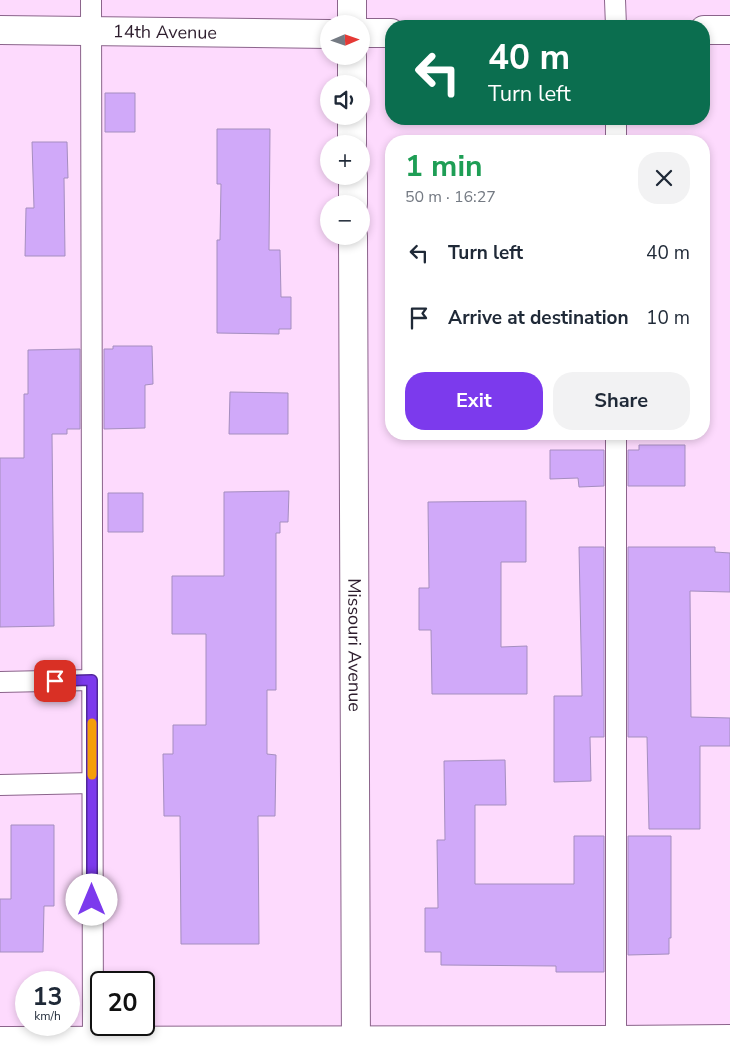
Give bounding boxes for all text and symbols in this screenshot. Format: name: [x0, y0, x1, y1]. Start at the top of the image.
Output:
north arrow: [320, 15, 370, 65]
map controls: [320, 15, 370, 245]
street label: 14th Avenue: [113, 19, 217, 45]
text: 40 m: [488, 34, 570, 81]
icon: left: [405, 40, 470, 105]
button: sound: [320, 75, 370, 125]
text: Turn left: [488, 79, 571, 109]
button: +: [320, 135, 370, 185]
text: 1 min: [405, 146, 483, 187]
button: close: [638, 152, 690, 204]
text: 50 m · 16:27: [405, 186, 496, 208]
button: −: [320, 195, 370, 245]
icon: left: [405, 239, 433, 267]
text: Turn left: [448, 240, 523, 266]
text: 40 m: [646, 240, 690, 266]
icon: arrive: [405, 304, 433, 332]
text: Arrive at destination: [448, 305, 629, 331]
text: 10 m: [646, 305, 690, 331]
button: Exit: [405, 372, 543, 430]
button: Share: [553, 372, 690, 430]
street label: Missouri Avenue: [342, 578, 367, 712]
pin: [34, 660, 76, 702]
icon: arrive: [41, 667, 69, 695]
position arrow: [65, 873, 117, 925]
speed limit sign: 20: [90, 971, 155, 1036]
text: 13: [32, 980, 63, 1014]
text: km/h: [34, 1008, 61, 1024]

